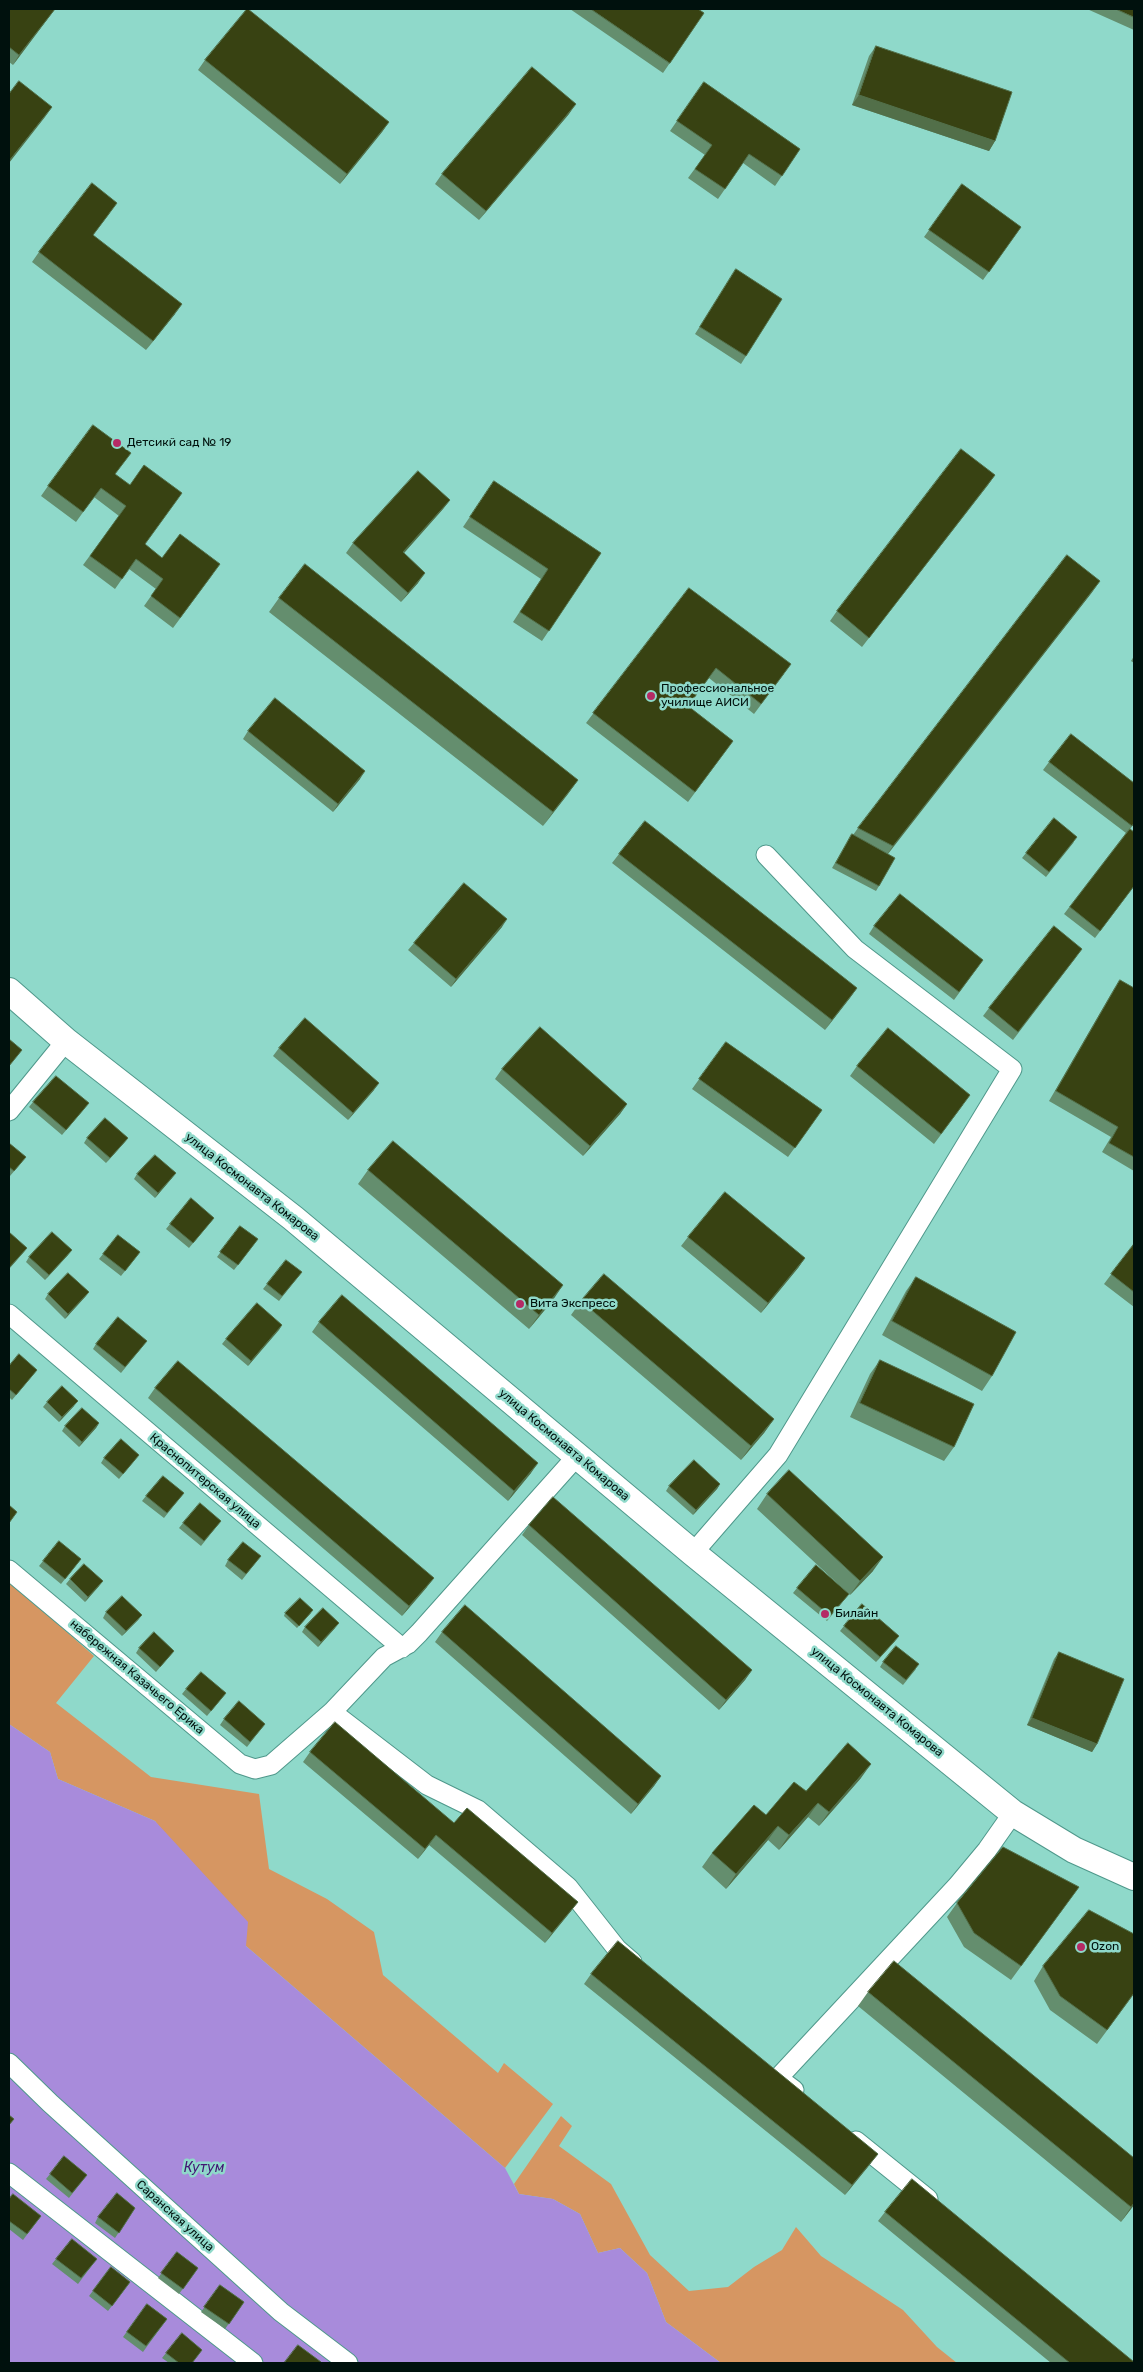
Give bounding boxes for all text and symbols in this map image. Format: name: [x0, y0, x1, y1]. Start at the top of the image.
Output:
place label: Детсикй сад № 19: [127, 436, 231, 450]
marker: Детсикй сад № 19: [111, 437, 123, 449]
place label: Профессиональное училище АИСИ: [661, 682, 774, 710]
marker: Профессиональное училище АИСИ: [645, 690, 657, 702]
street label: улица Космонавта Комарова: [182, 1130, 322, 1244]
place label: Вита Экспресс: [530, 1297, 616, 1311]
marker: Вита Экспресс: [514, 1298, 526, 1310]
street label: улица Космонавта Комарова: [496, 1386, 632, 1504]
street label: Краснопитерская улица: [147, 1430, 263, 1532]
place label: Билайн: [835, 1607, 878, 1621]
marker: Билайн: [819, 1608, 831, 1620]
street label: набережная Казачьего Ерика: [67, 1617, 207, 1737]
street label: улица Космонавта Комарова: [808, 1644, 946, 1760]
place label: Ozon: [1091, 1940, 1119, 1954]
marker: Ozon: [1075, 1941, 1087, 1953]
water label: Кутум: [184, 2160, 224, 2176]
street label: Саранская улица: [133, 2177, 217, 2255]

